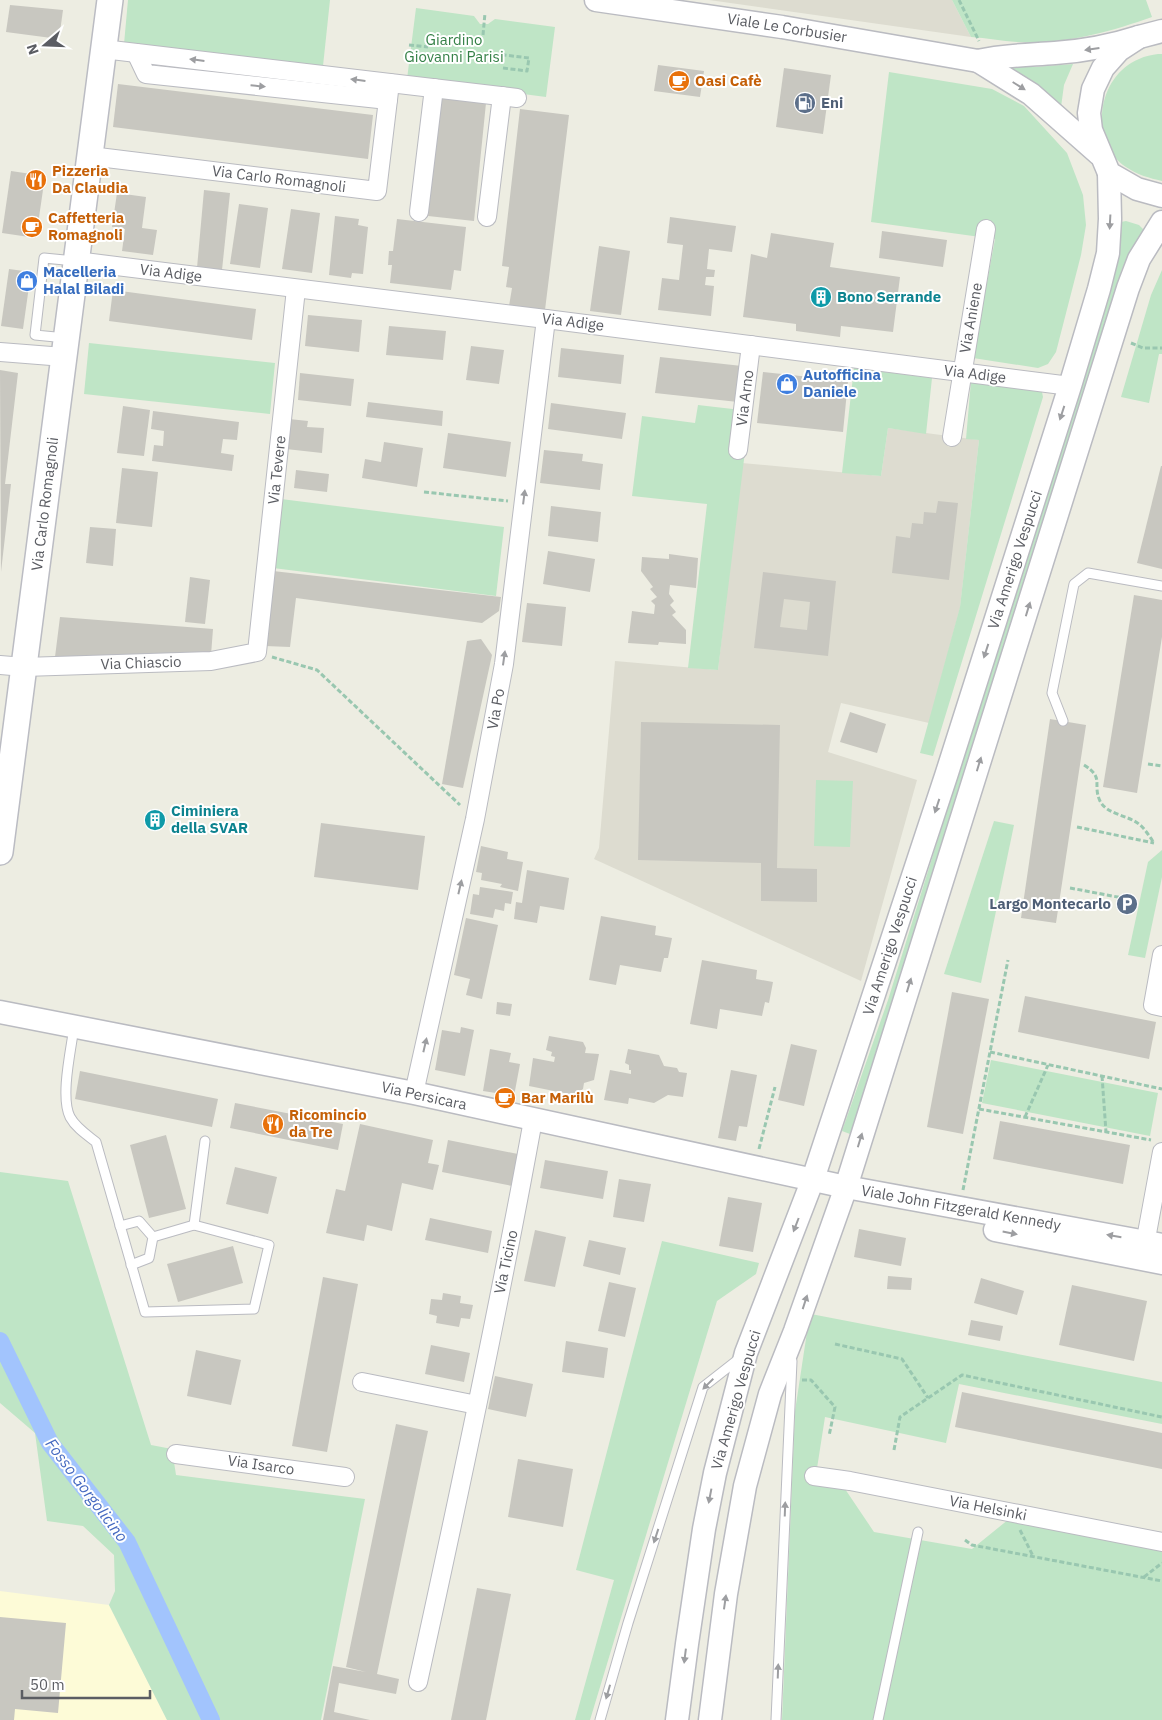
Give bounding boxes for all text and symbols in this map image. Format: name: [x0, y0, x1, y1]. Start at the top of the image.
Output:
street label: Viale Le Corbusier: [726, 9, 849, 46]
north arrow: [20, 20, 70, 70]
park label: Giardino Giovanni Parisi: [404, 30, 504, 66]
text: N: [23, 42, 43, 57]
one-way arrow: [1083, 45, 1099, 53]
one-way arrow: [189, 56, 205, 64]
cafe icon: Oasi Cafè: [667, 69, 691, 93]
place label: Oasi Cafè: [695, 71, 762, 90]
one-way arrow: [350, 76, 366, 84]
one-way arrow: [251, 82, 267, 90]
one-way arrow: [1012, 82, 1026, 91]
fuel station icon: Eni: [793, 91, 817, 115]
place label: Eni: [821, 93, 843, 112]
place label: Pizzeria Da Claudia: [52, 161, 129, 197]
street label: Via Carlo Romagnoli: [211, 161, 347, 196]
restaurant icon: Pizzeria Da Claudia: [24, 168, 48, 192]
place label: Caffetteria Romagnoli: [48, 208, 125, 244]
one-way arrow: [1105, 214, 1113, 230]
cafe icon: Caffetteria Romagnoli: [20, 215, 44, 239]
street label: Via Adige: [139, 259, 203, 286]
place label: Macelleria Halal Biladi: [43, 262, 124, 298]
shop icon: Macelleria Halal Biladi: [15, 269, 39, 293]
street label: Via Aniene: [955, 281, 986, 355]
building icon: Bono Serrande: [809, 285, 833, 309]
place label: Bono Serrande: [837, 287, 941, 306]
street label: Via Adige: [541, 308, 605, 335]
street label: Via Adige: [943, 360, 1007, 387]
place label: Autofficina Daniele: [803, 365, 881, 401]
street label: Via Arno: [732, 369, 757, 427]
shop icon: Autofficina Daniele: [775, 372, 799, 396]
one-way arrow: [1057, 405, 1065, 420]
street label: Via Tevere: [263, 434, 290, 505]
street label: Via Carlo Romagnoli: [27, 436, 62, 572]
street label: Via Amerigo Vespucci: [983, 488, 1046, 632]
one-way arrow: [520, 489, 528, 505]
one-way arrow: [1024, 601, 1032, 616]
one-way arrow: [982, 644, 990, 659]
one-way arrow: [501, 650, 509, 666]
street label: Via Chiascio: [100, 652, 182, 673]
street label: Via Po: [483, 687, 508, 731]
one-way arrow: [976, 756, 983, 771]
one-way arrow: [932, 798, 940, 813]
place label: Ciminiera della SVAR: [171, 801, 248, 837]
building icon: Ciminiera della SVAR: [143, 808, 167, 832]
street label: Via Amerigo Vespucci: [858, 874, 921, 1018]
one-way arrow: [456, 879, 464, 894]
parking icon: Largo Montecarlo: [1115, 892, 1139, 916]
place label: Largo Montecarlo: [989, 894, 1111, 913]
one-way arrow: [906, 978, 914, 993]
one-way arrow: [421, 1038, 429, 1053]
street label: Via Persicara: [380, 1077, 469, 1114]
cafe icon: Bar Marilù: [493, 1086, 517, 1110]
place label: Bar Marilù: [521, 1088, 594, 1107]
place label: Ricomincio da Tre: [289, 1105, 367, 1141]
restaurant icon: Ricomincio da Tre: [261, 1112, 285, 1136]
one-way arrow: [857, 1133, 865, 1148]
street label: Viale John Fitzgerald Kennedy: [860, 1181, 1063, 1235]
one-way arrow: [791, 1217, 799, 1232]
street label: Via Ticino: [489, 1228, 522, 1296]
one-way arrow: [1002, 1229, 1017, 1237]
one-way arrow: [1106, 1232, 1122, 1240]
one-way arrow: [802, 1295, 809, 1310]
street label: Via Amerigo Vespucci: [706, 1328, 765, 1472]
one-way arrow: [702, 1378, 714, 1390]
water label: Fosso Gorgolicino: [42, 1434, 133, 1546]
street label: Via Isarco: [227, 1450, 296, 1479]
one-way arrow: [706, 1488, 714, 1504]
street label: Via Helsinki: [948, 1491, 1028, 1524]
one-way arrow: [781, 1501, 789, 1517]
one-way arrow: [651, 1529, 659, 1544]
one-way arrow: [721, 1594, 729, 1610]
one-way arrow: [681, 1649, 689, 1665]
one-way arrow: [774, 1663, 782, 1679]
scale bar: [22, 1668, 150, 1700]
text: 50 m: [30, 1675, 65, 1694]
one-way arrow: [604, 1684, 612, 1699]

